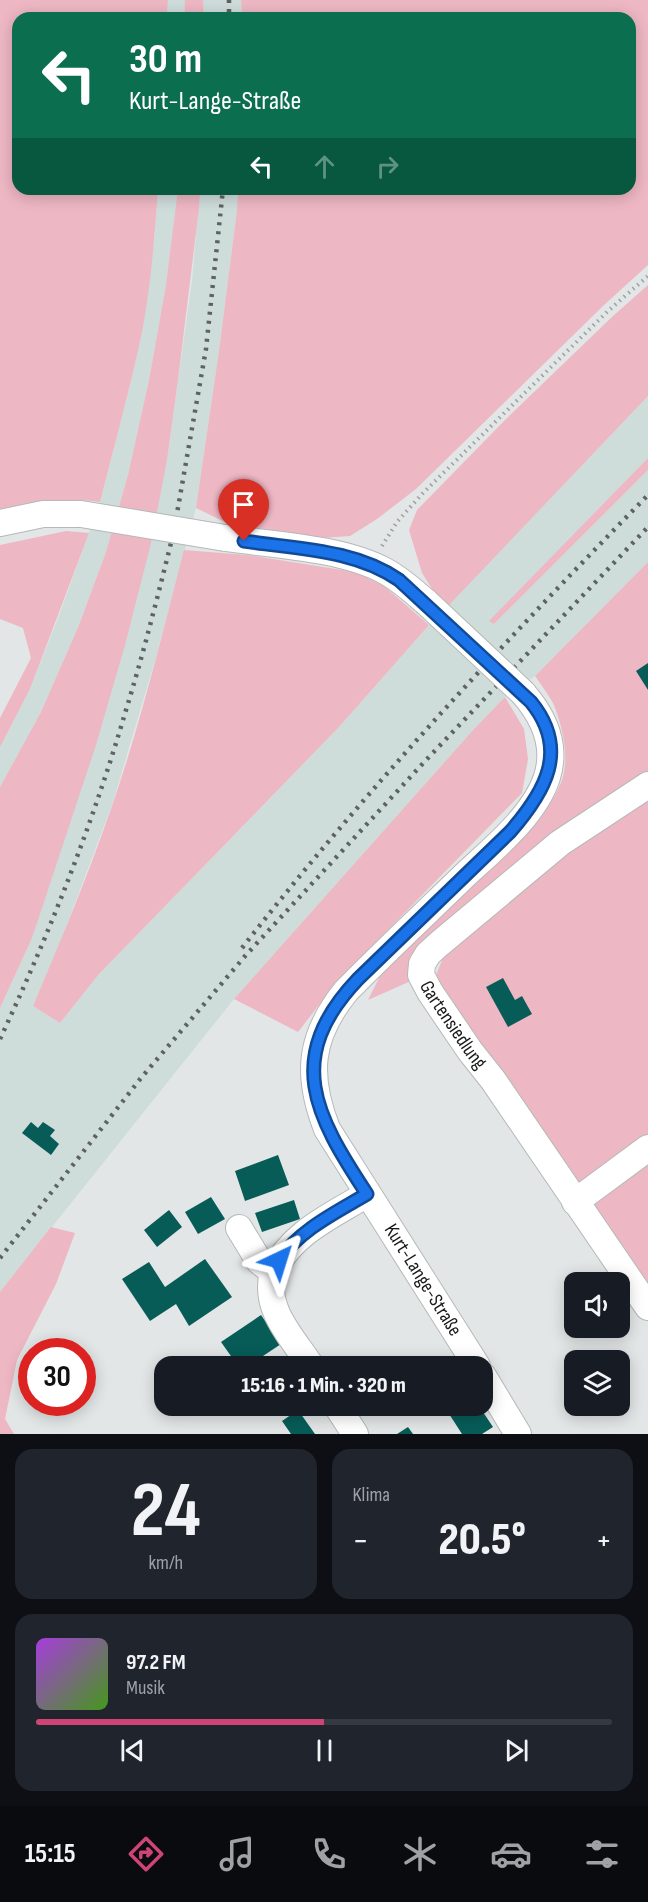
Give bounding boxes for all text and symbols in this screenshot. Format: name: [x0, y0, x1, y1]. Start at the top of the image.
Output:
text: 30 m: [129, 34, 202, 85]
icon: left: [30, 36, 108, 114]
text: Kurt-Lange-Straße: [129, 85, 301, 117]
icon: left: [245, 150, 278, 183]
icon: ahead: [308, 150, 341, 183]
icon: right: [371, 150, 404, 183]
pin: [218, 479, 269, 541]
icon: arrive: [227, 488, 260, 521]
street label: Gartensiedlung: [414, 977, 492, 1074]
street label: Kurt-Lange-Straße: [379, 1220, 467, 1340]
position arrow: [247, 1228, 311, 1292]
map controls: [564, 1272, 630, 1416]
button: sound: [564, 1272, 630, 1338]
speed limit sign: 30: [18, 1338, 96, 1416]
button: layers: [564, 1350, 630, 1416]
text: 15:16 · 1 Min. · 320 m: [241, 1372, 406, 1399]
text: 24: [131, 1465, 201, 1558]
text: Klima: [353, 1483, 390, 1507]
text: 20.5°: [439, 1513, 526, 1568]
text: −: [353, 1521, 369, 1561]
text: +: [596, 1521, 612, 1561]
text: km/h: [148, 1551, 183, 1575]
text: 97.2 FM: [126, 1649, 186, 1676]
text: Musik: [126, 1676, 165, 1700]
icon: previous: [116, 1734, 149, 1767]
icon: pause: [308, 1734, 341, 1767]
icon: next: [500, 1734, 533, 1767]
icon: directions: [125, 1833, 167, 1875]
icon: music: [216, 1833, 258, 1875]
icon: phone: [308, 1833, 350, 1875]
icon: climate: [399, 1833, 441, 1875]
icon: car: [490, 1833, 532, 1875]
icon: filters: [581, 1833, 623, 1875]
text: 15:15: [25, 1838, 76, 1870]

